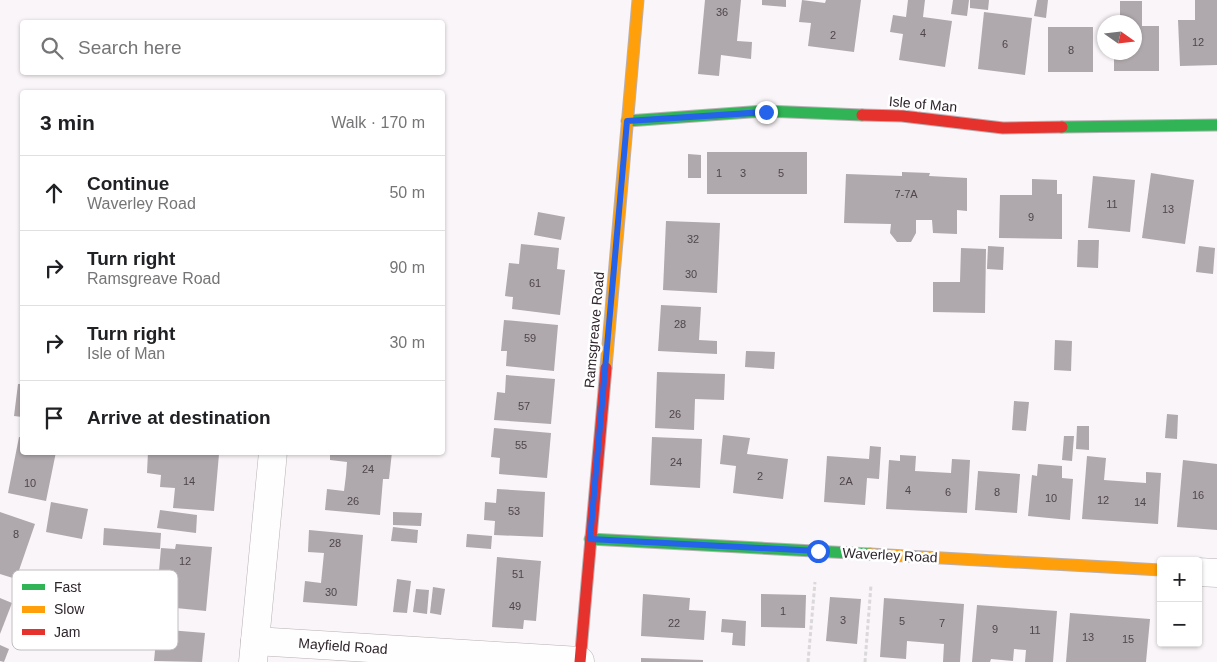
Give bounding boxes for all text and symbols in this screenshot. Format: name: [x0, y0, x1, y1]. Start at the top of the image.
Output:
house number: 36: [716, 6, 728, 18]
north arrow: [1097, 15, 1142, 60]
search box: [20, 20, 445, 75]
house number: 4: [920, 27, 926, 39]
house number: 2: [830, 29, 836, 41]
icon: search: [38, 34, 66, 62]
house number: 12: [1192, 36, 1204, 48]
text: Search here: [78, 37, 182, 58]
house number: 6: [1002, 38, 1008, 50]
house number: 8: [1068, 44, 1074, 56]
street label: Isle of Man: [888, 93, 958, 115]
route end: [755, 101, 778, 124]
text: 3 min: [40, 111, 95, 134]
text: Walk · 170 m: [331, 114, 425, 131]
house number: 1: [716, 167, 722, 179]
house number: 3: [740, 167, 746, 179]
house number: 5: [778, 167, 784, 179]
text: Continue: [87, 173, 169, 194]
icon: ahead: [40, 179, 68, 207]
text: 50 m: [389, 184, 425, 201]
house number: 7-7A: [894, 188, 918, 200]
text: Waverley Road: [87, 195, 196, 212]
house number: 11: [1106, 198, 1118, 210]
house number: 13: [1162, 203, 1174, 215]
house number: 9: [1028, 211, 1034, 223]
house number: 32: [687, 233, 699, 245]
text: Turn right: [87, 248, 175, 269]
icon: right: [40, 254, 68, 282]
text: 90 m: [389, 259, 425, 276]
house number: 30: [685, 268, 697, 280]
text: Ramsgreave Road: [87, 270, 220, 287]
street label: Ramsgreave Road: [581, 271, 607, 389]
house number: 61: [529, 277, 541, 289]
house number: 28: [674, 318, 686, 330]
text: Turn right: [87, 323, 175, 344]
icon: right: [40, 329, 68, 357]
house number: 59: [524, 332, 536, 344]
text: 30 m: [389, 334, 425, 351]
text: Isle of Man: [87, 345, 165, 362]
house number: 57: [518, 400, 530, 412]
icon: arrive: [40, 404, 68, 432]
text: Arrive at destination: [87, 407, 271, 428]
house number: 26: [669, 408, 681, 420]
house number: 55: [515, 439, 527, 451]
house number: 24: [670, 456, 682, 468]
house number: 24: [362, 463, 374, 475]
house number: 2: [757, 470, 763, 482]
house number: 14: [183, 475, 195, 487]
house number: 2A: [839, 475, 853, 487]
house number: 10: [24, 477, 36, 489]
house number: 4: [905, 484, 911, 496]
house number: 6: [945, 486, 951, 498]
house number: 8: [994, 486, 1000, 498]
house number: 16: [1192, 489, 1204, 501]
house number: 10: [1045, 492, 1057, 504]
house number: 12: [1097, 494, 1109, 506]
house number: 26: [347, 495, 359, 507]
house number: 14: [1134, 496, 1146, 508]
house number: 53: [508, 505, 520, 517]
house number: 8: [13, 528, 19, 540]
house number: 28: [329, 537, 341, 549]
route start: [807, 540, 830, 563]
street label: Waverley Road: [842, 545, 938, 565]
house number: 12: [179, 555, 191, 567]
map controls: [1157, 557, 1202, 647]
button: +: [1157, 557, 1202, 602]
house number: 51: [512, 568, 524, 580]
legend: [12, 570, 178, 650]
text: Fast: [54, 579, 81, 595]
house number: 30: [325, 586, 337, 598]
house number: 49: [509, 600, 521, 612]
text: Slow: [54, 601, 85, 617]
button: −: [1157, 602, 1202, 647]
house number: 1: [780, 605, 786, 617]
house number: 3: [840, 614, 846, 626]
house number: 5: [899, 615, 905, 627]
house number: 22: [668, 617, 680, 629]
house number: 7: [939, 617, 945, 629]
house number: 9: [992, 623, 998, 635]
text: Jam: [54, 624, 80, 640]
house number: 11: [1029, 624, 1041, 636]
house number: 13: [1082, 631, 1094, 643]
house number: 15: [1122, 633, 1134, 645]
street label: Mayfield Road: [298, 635, 388, 657]

